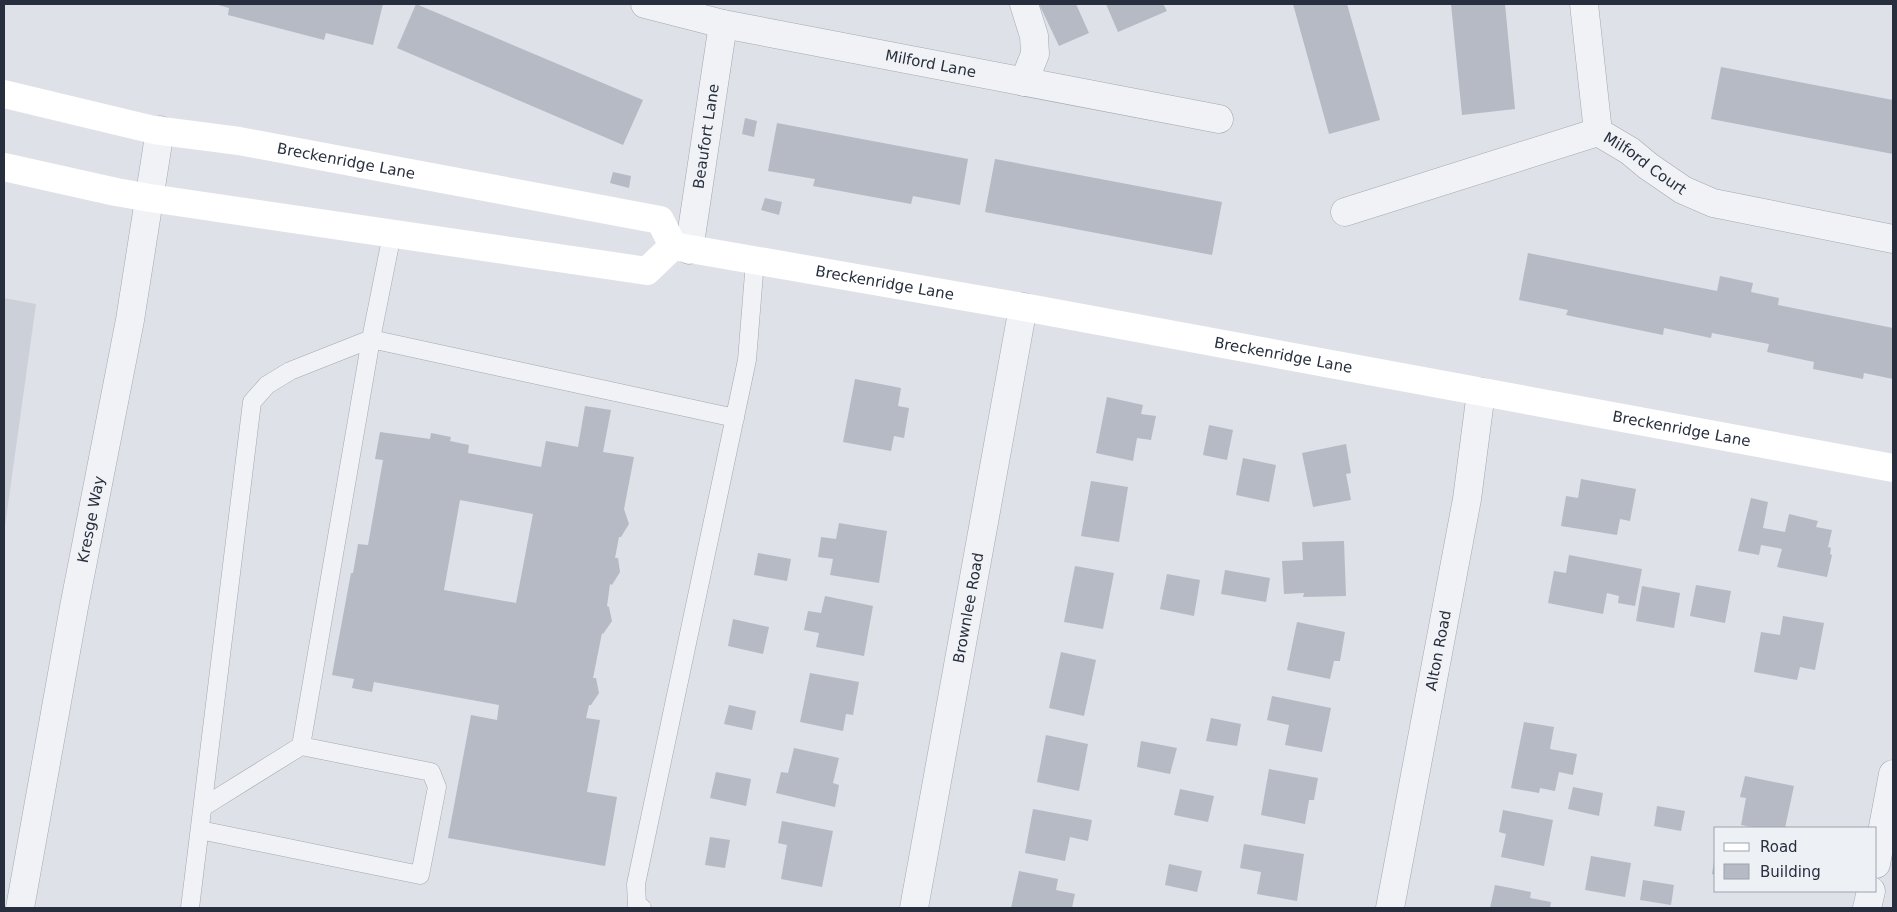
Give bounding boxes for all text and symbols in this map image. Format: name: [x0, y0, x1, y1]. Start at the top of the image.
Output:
street label: Milford Lane: [884, 46, 978, 81]
street label: Beaufort Lane: [689, 83, 723, 190]
street label: Milford Court: [1600, 128, 1690, 199]
street label: Breckenridge Lane: [276, 139, 417, 183]
street label: Breckenridge Lane: [814, 262, 955, 304]
street label: Breckenridge Lane: [1213, 334, 1354, 377]
street label: Breckenridge Lane: [1611, 407, 1752, 450]
street label: Kresge Way: [74, 474, 108, 564]
street label: Brownlee Road: [950, 551, 987, 665]
street label: Alton Road: [1422, 609, 1455, 692]
legend: [1714, 827, 1877, 892]
text: Road: [1760, 838, 1798, 856]
text: Building: [1760, 863, 1821, 881]

